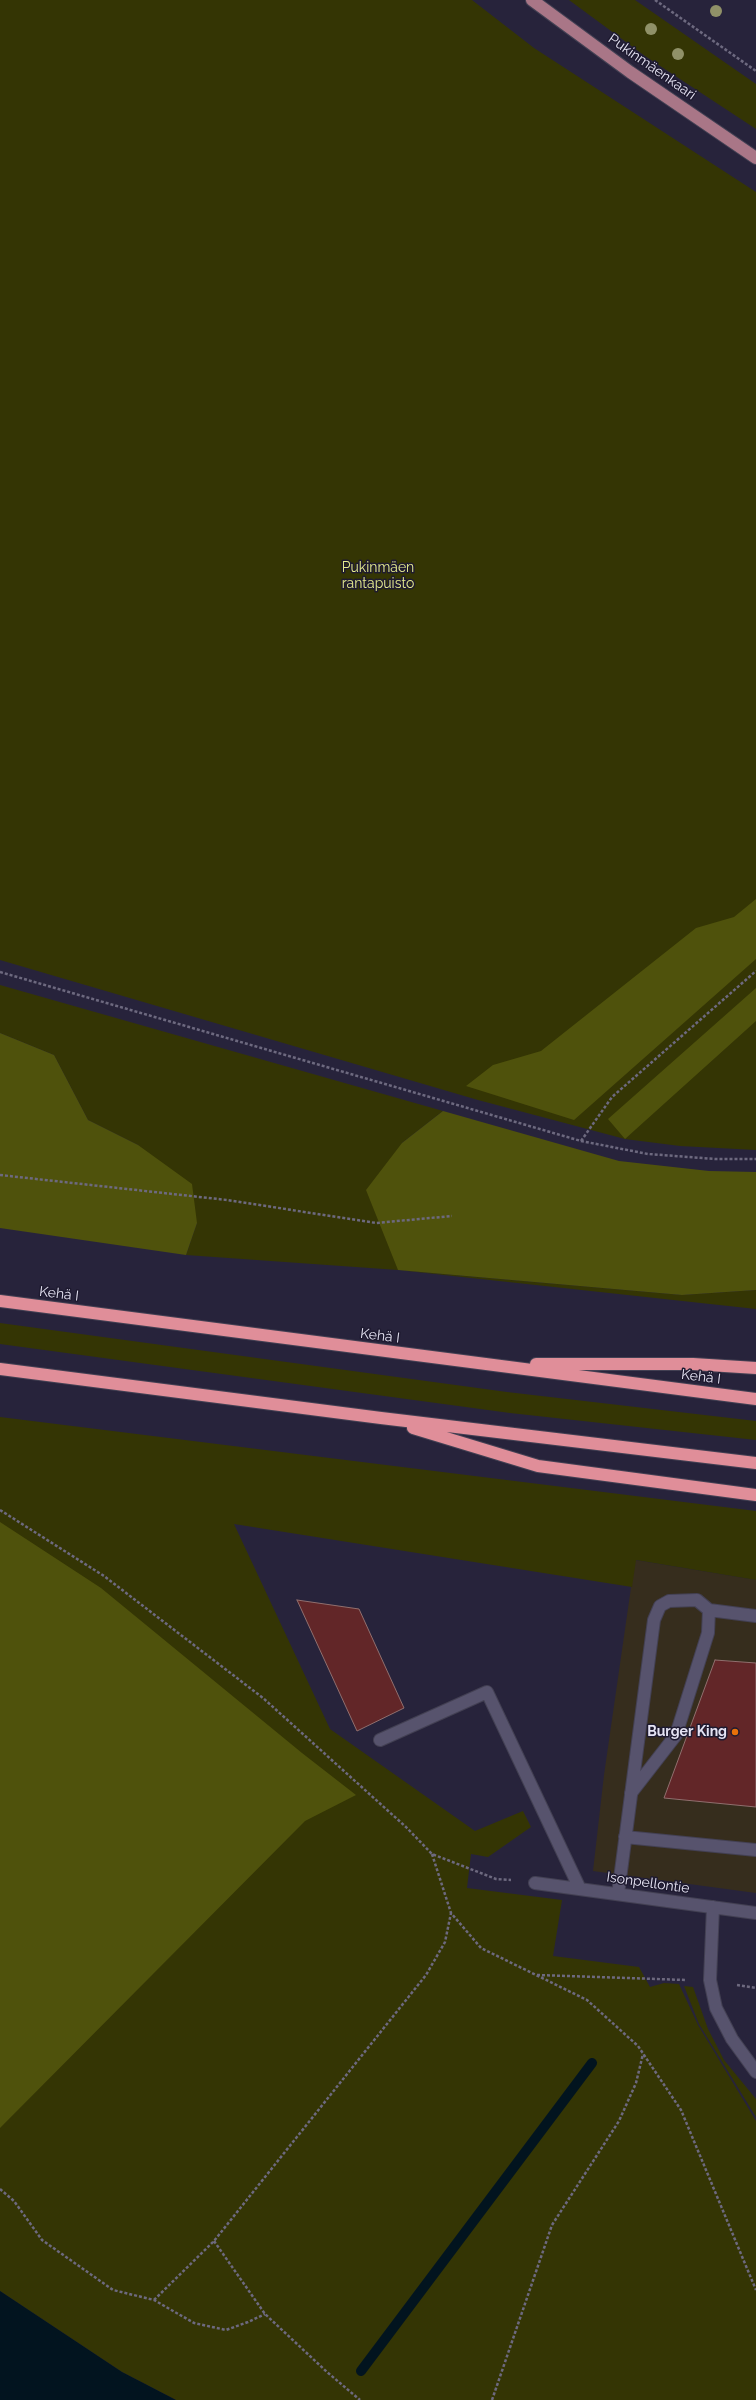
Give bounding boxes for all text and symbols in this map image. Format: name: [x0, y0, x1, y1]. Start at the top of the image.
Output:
street label: Pukinmäenkaari: [605, 31, 699, 103]
park label: Pukinmäen rantapuisto: [342, 560, 414, 592]
street label: Kehä I: [38, 1283, 80, 1305]
street label: Kehä I: [359, 1325, 401, 1347]
street label: Kehä I: [680, 1366, 722, 1388]
place label: Burger King: [647, 1724, 727, 1740]
marker: Burger King: [730, 1727, 740, 1737]
street label: Isonpellontie: [605, 1869, 691, 1897]

